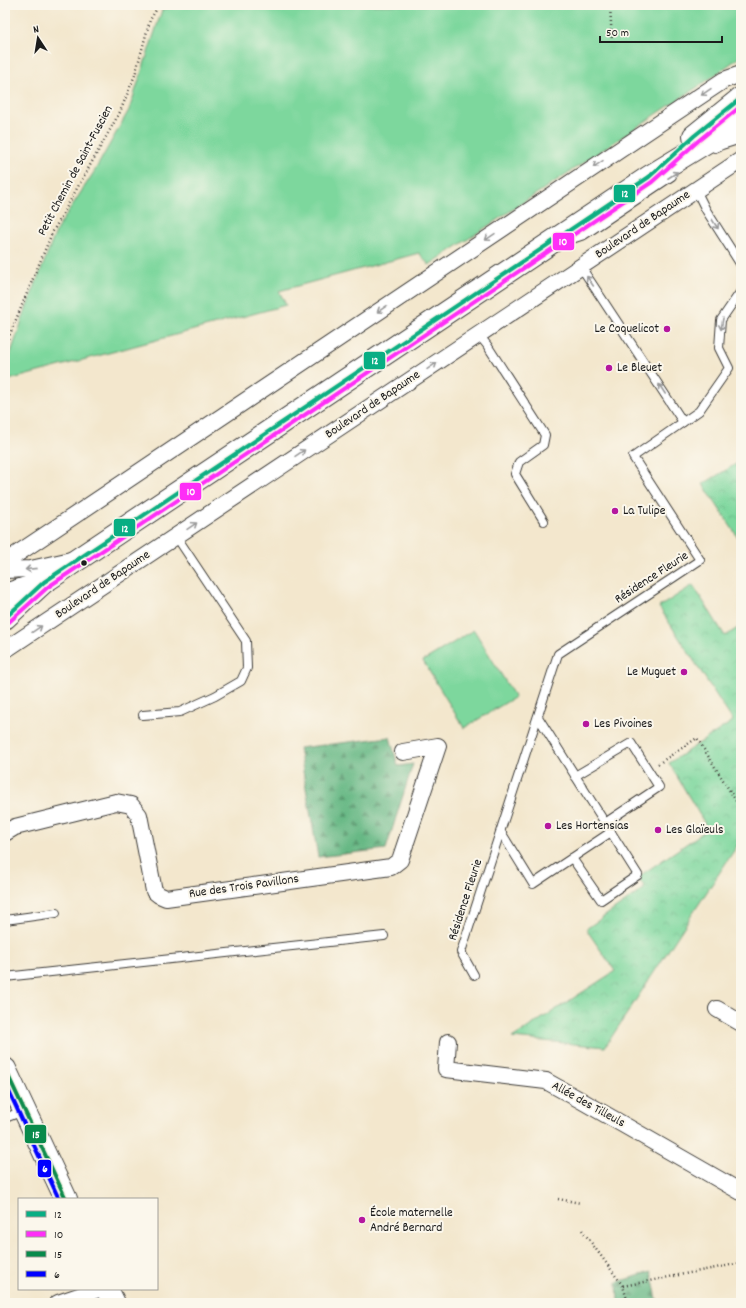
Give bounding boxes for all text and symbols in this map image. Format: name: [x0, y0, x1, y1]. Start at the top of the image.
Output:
north arrow: [18, 18, 58, 58]
scale bar: [600, 18, 722, 44]
text: N: [32, 22, 41, 39]
text: 50 m: [606, 25, 629, 42]
one-way arrow: [701, 88, 712, 96]
street label: Petit Chemin de Saint-Fuscien: [33, 102, 119, 240]
one-way arrow: [593, 160, 604, 168]
one-way arrow: [667, 170, 679, 178]
line badge: 12: [613, 184, 636, 203]
street label: Boulevard de Bapaume: [592, 186, 695, 264]
text: 12: [621, 187, 629, 203]
one-way arrow: [711, 218, 719, 229]
one-way arrow: [485, 232, 496, 241]
line badge: 10: [552, 232, 575, 251]
text: 10: [559, 235, 567, 251]
one-way arrow: [586, 276, 594, 287]
one-way arrow: [377, 305, 388, 313]
one-way arrow: [717, 317, 725, 330]
place label: Le Coquelicot: [594, 320, 659, 339]
marker: Le Coquelicot: [662, 324, 672, 334]
line badge: 12: [363, 351, 386, 370]
text: 12: [371, 354, 379, 370]
place label: Le Bleuet: [617, 359, 662, 378]
one-way arrow: [426, 362, 437, 370]
marker: Le Bleuet: [604, 363, 614, 373]
street label: Boulevard de Bapaume: [322, 366, 425, 444]
one-way arrow: [658, 384, 666, 395]
one-way arrow: [295, 449, 306, 458]
line badge: 10: [179, 482, 202, 501]
text: 10: [187, 485, 195, 501]
place label: La Tulipe: [623, 502, 666, 521]
marker: La Tulipe: [610, 506, 620, 516]
line badge: 12: [113, 518, 136, 537]
text: 12: [121, 522, 129, 538]
one-way arrow: [186, 522, 197, 530]
street label: Boulevard de Bapaume: [52, 546, 155, 624]
street label: Résidence Fleurie: [611, 547, 693, 609]
unlabelled marker: [79, 558, 89, 568]
one-way arrow: [24, 565, 37, 573]
one-way arrow: [32, 625, 43, 633]
place label: Le Muguet: [627, 663, 676, 682]
marker: Le Muguet: [679, 667, 689, 677]
place label: Les Pivoines: [594, 715, 653, 734]
marker: Les Pivoines: [581, 719, 591, 729]
place label: Les Hortensias: [556, 817, 629, 836]
marker: Les Hortensias: [543, 821, 553, 831]
place label: Les Glaïeuls: [666, 821, 724, 840]
marker: Les Glaïeuls: [653, 825, 663, 835]
street label: Résidence Fleurie: [444, 857, 488, 943]
street label: Rue des Trois Pavillons: [188, 870, 300, 904]
street label: Allée des Tilleuls: [548, 1077, 628, 1133]
line badge: 15: [24, 1124, 47, 1144]
text: 15: [32, 1128, 40, 1144]
line badge: 6: [37, 1159, 52, 1178]
text: 6: [42, 1162, 48, 1178]
legend: [18, 1198, 158, 1290]
place label: École maternelle André Bernard: [370, 1204, 453, 1238]
text: 12: [54, 1207, 62, 1224]
marker: École maternelle André Bernard: [357, 1215, 367, 1225]
text: 10: [54, 1227, 63, 1244]
text: 15: [54, 1247, 62, 1264]
text: 6: [54, 1267, 60, 1284]

